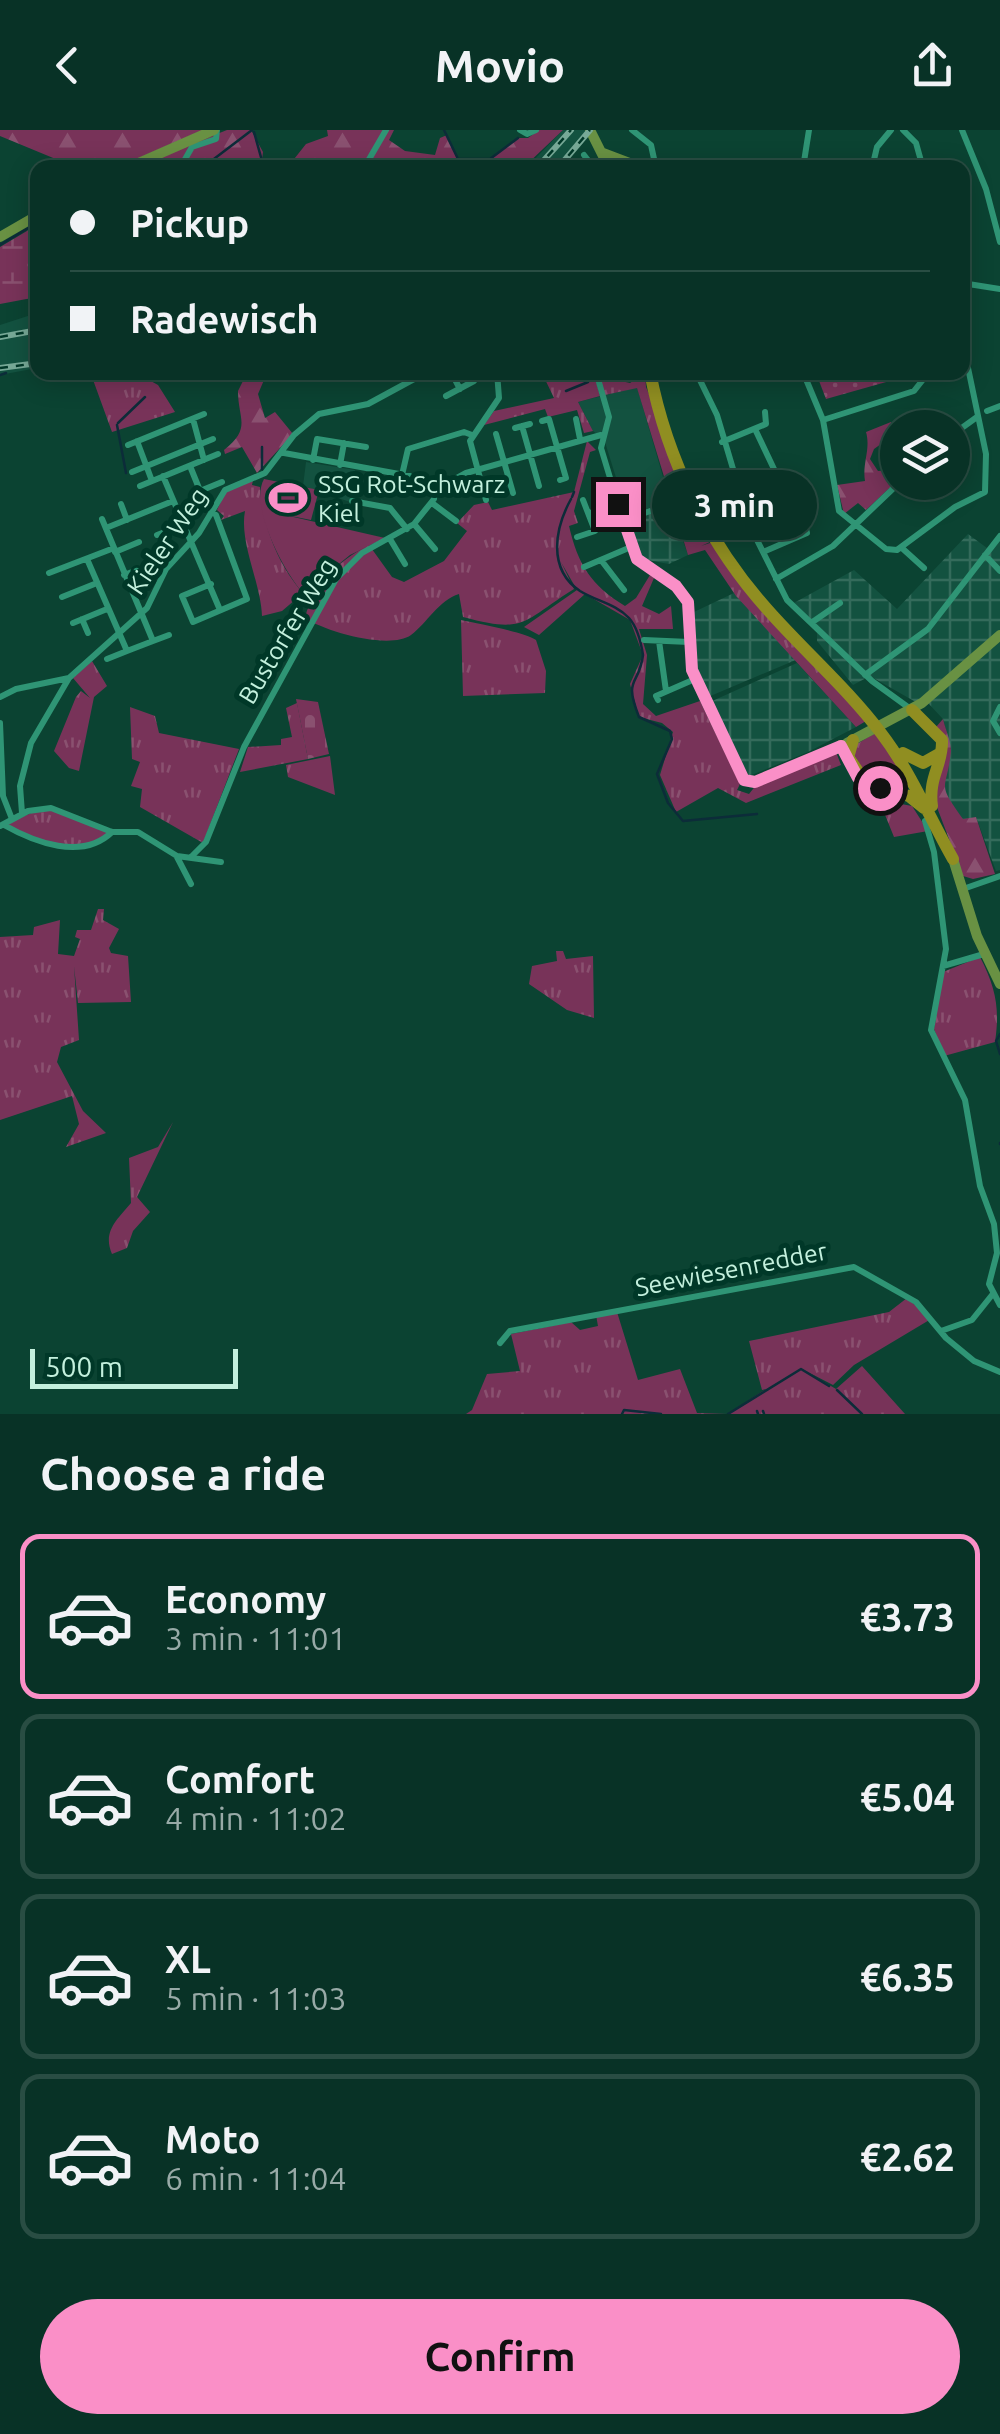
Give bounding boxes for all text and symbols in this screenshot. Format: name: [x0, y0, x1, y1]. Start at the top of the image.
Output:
icon: back: [40, 38, 95, 93]
icon: share: [905, 38, 960, 93]
text: Movio: [435, 40, 565, 91]
text: Pickup: [130, 202, 249, 244]
text: Radewisch: [130, 298, 319, 340]
map controls: [880, 410, 970, 500]
button: layers: [880, 410, 970, 500]
callout: 3 min: [653, 469, 818, 539]
place label: SSG Rot-Schwarz Kiel: [318, 470, 505, 527]
sports icon: SSG Rot-Schwarz Kiel: [267, 477, 309, 519]
route end: [596, 482, 641, 527]
street label: Kieler Weg: [121, 483, 213, 599]
text: 3 min: [694, 487, 775, 523]
street label: Bustorfer Weg: [233, 553, 341, 709]
route start: [858, 766, 903, 811]
street label: Seewiesenredder: [633, 1237, 830, 1301]
scale bar: [30, 1344, 238, 1388]
text: 500 m: [45, 1351, 123, 1382]
text: Choose a ride: [40, 1448, 326, 1499]
icon: car: [45, 1572, 135, 1662]
text: Economy: [165, 1578, 326, 1620]
text: €3.73: [860, 1596, 955, 1638]
text: 3 min · 11:01: [165, 1620, 347, 1656]
icon: car: [45, 1752, 135, 1842]
text: Comfort: [165, 1758, 315, 1800]
text: €5.04: [860, 1776, 955, 1818]
text: 4 min · 11:02: [165, 1800, 347, 1836]
icon: car: [45, 1932, 135, 2022]
text: XL: [165, 1938, 211, 1980]
text: €6.35: [860, 1956, 955, 1998]
text: 5 min · 11:03: [165, 1980, 347, 2016]
icon: car: [45, 2112, 135, 2202]
text: Moto: [165, 2118, 260, 2160]
text: €2.62: [860, 2136, 955, 2178]
text: 6 min · 11:04: [165, 2160, 347, 2196]
button: Confirm: [40, 2299, 960, 2414]

